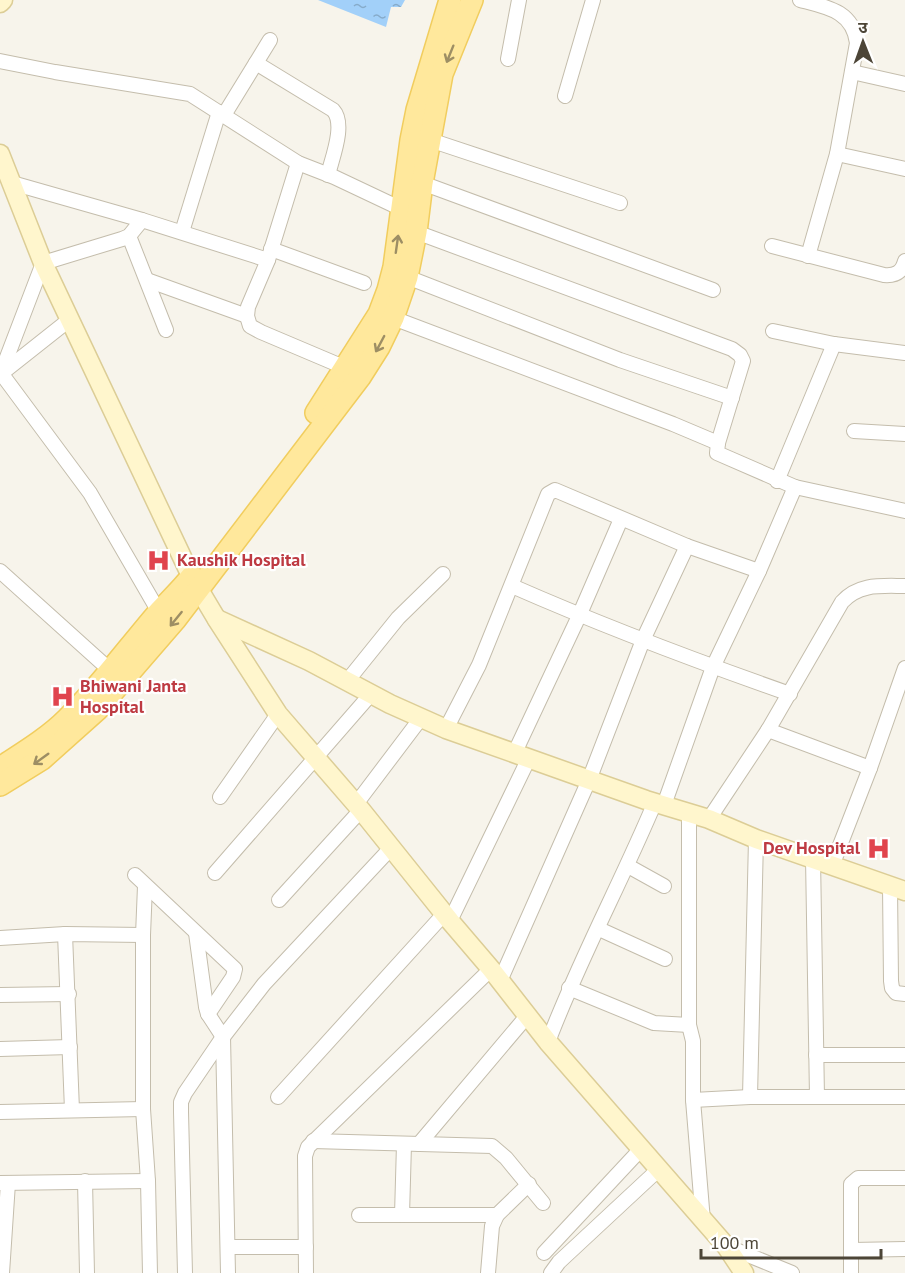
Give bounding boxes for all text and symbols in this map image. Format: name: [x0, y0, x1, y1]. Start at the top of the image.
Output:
north arrow: [833, 12, 893, 72]
text: उ: [858, 17, 868, 37]
one-way arrow: [444, 45, 455, 63]
one-way arrow: [392, 235, 403, 255]
one-way arrow: [374, 335, 385, 353]
hospital icon: Kaushik Hospital: [146, 547, 172, 573]
place label: Kaushik Hospital: [177, 548, 306, 571]
one-way arrow: [170, 610, 183, 626]
place label: Bhiwani Janta Hospital: [80, 674, 186, 718]
hospital icon: Bhiwani Janta Hospital: [49, 683, 75, 709]
one-way arrow: [34, 753, 50, 765]
hospital icon: Dev Hospital: [865, 835, 891, 861]
place label: Dev Hospital: [763, 836, 861, 859]
scale bar: [701, 1222, 881, 1260]
text: 100 m: [710, 1231, 759, 1254]

